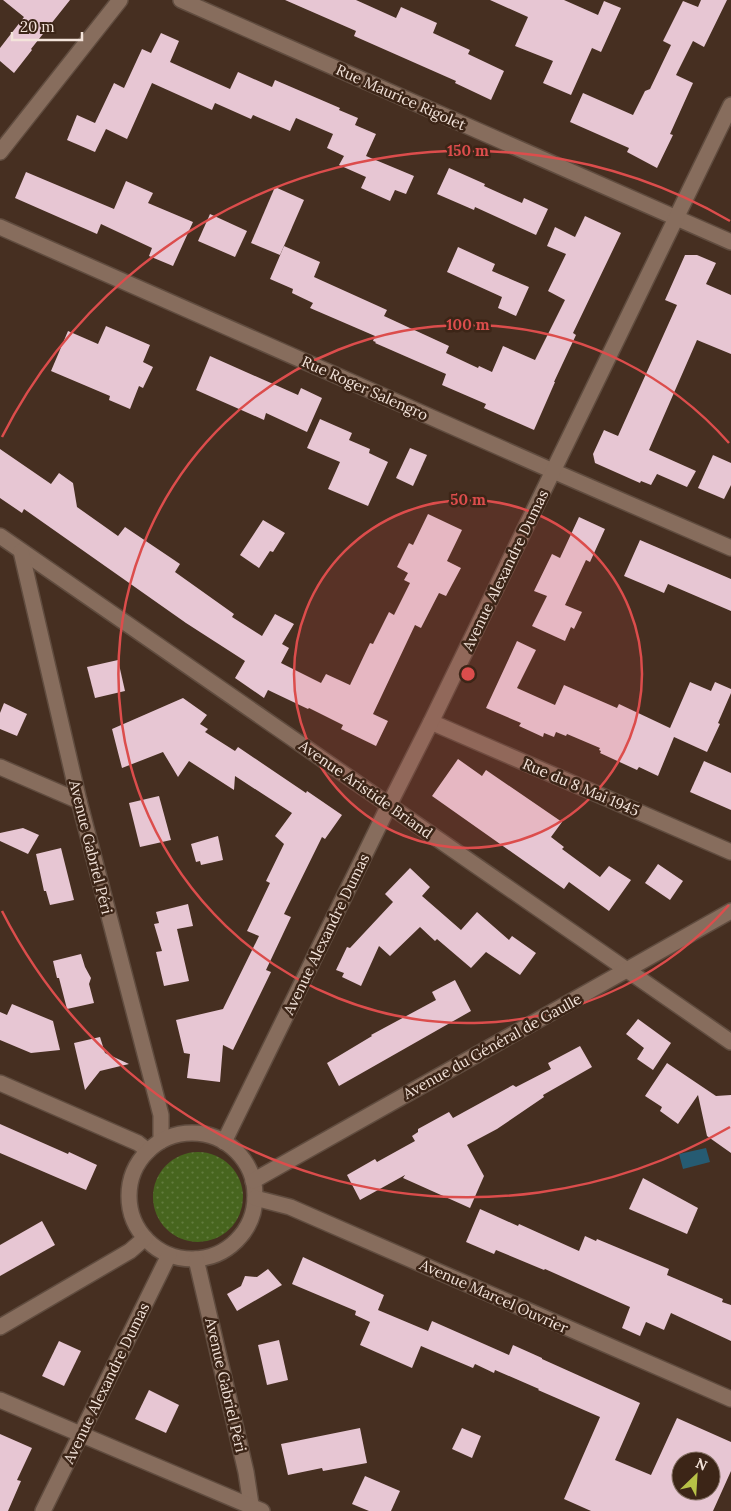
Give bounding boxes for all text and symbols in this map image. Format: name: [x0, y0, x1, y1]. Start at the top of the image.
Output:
scale bar: [12, 10, 82, 42]
text: 20 m: [20, 17, 55, 36]
street label: Rue Maurice Rigolet: [333, 60, 469, 134]
text: 150 m: [447, 141, 489, 160]
text: 100 m: [447, 315, 490, 334]
street label: Rue Roger Salengro: [299, 352, 431, 424]
street label: Avenue Alexandre Dumas: [457, 486, 552, 655]
text: 50 m: [450, 490, 486, 509]
centre of rings: [459, 665, 477, 683]
street label: Avenue Aristide Briand: [295, 735, 436, 842]
street label: Rue du 8 Mai 1945: [520, 754, 642, 820]
street label: Avenue Gabriel Péri: [65, 777, 117, 916]
street label: Avenue Alexandre Dumas: [278, 850, 373, 1019]
street label: Avenue du Général de Gaulle: [399, 989, 585, 1104]
street label: Avenue Marcel Ouvrier: [416, 1254, 572, 1338]
street label: Avenue Alexandre Dumas: [58, 1299, 153, 1468]
street label: Avenue Gabriel Péri: [201, 1315, 251, 1454]
north arrow: [671, 1451, 721, 1501]
text: N: [693, 1454, 710, 1475]

